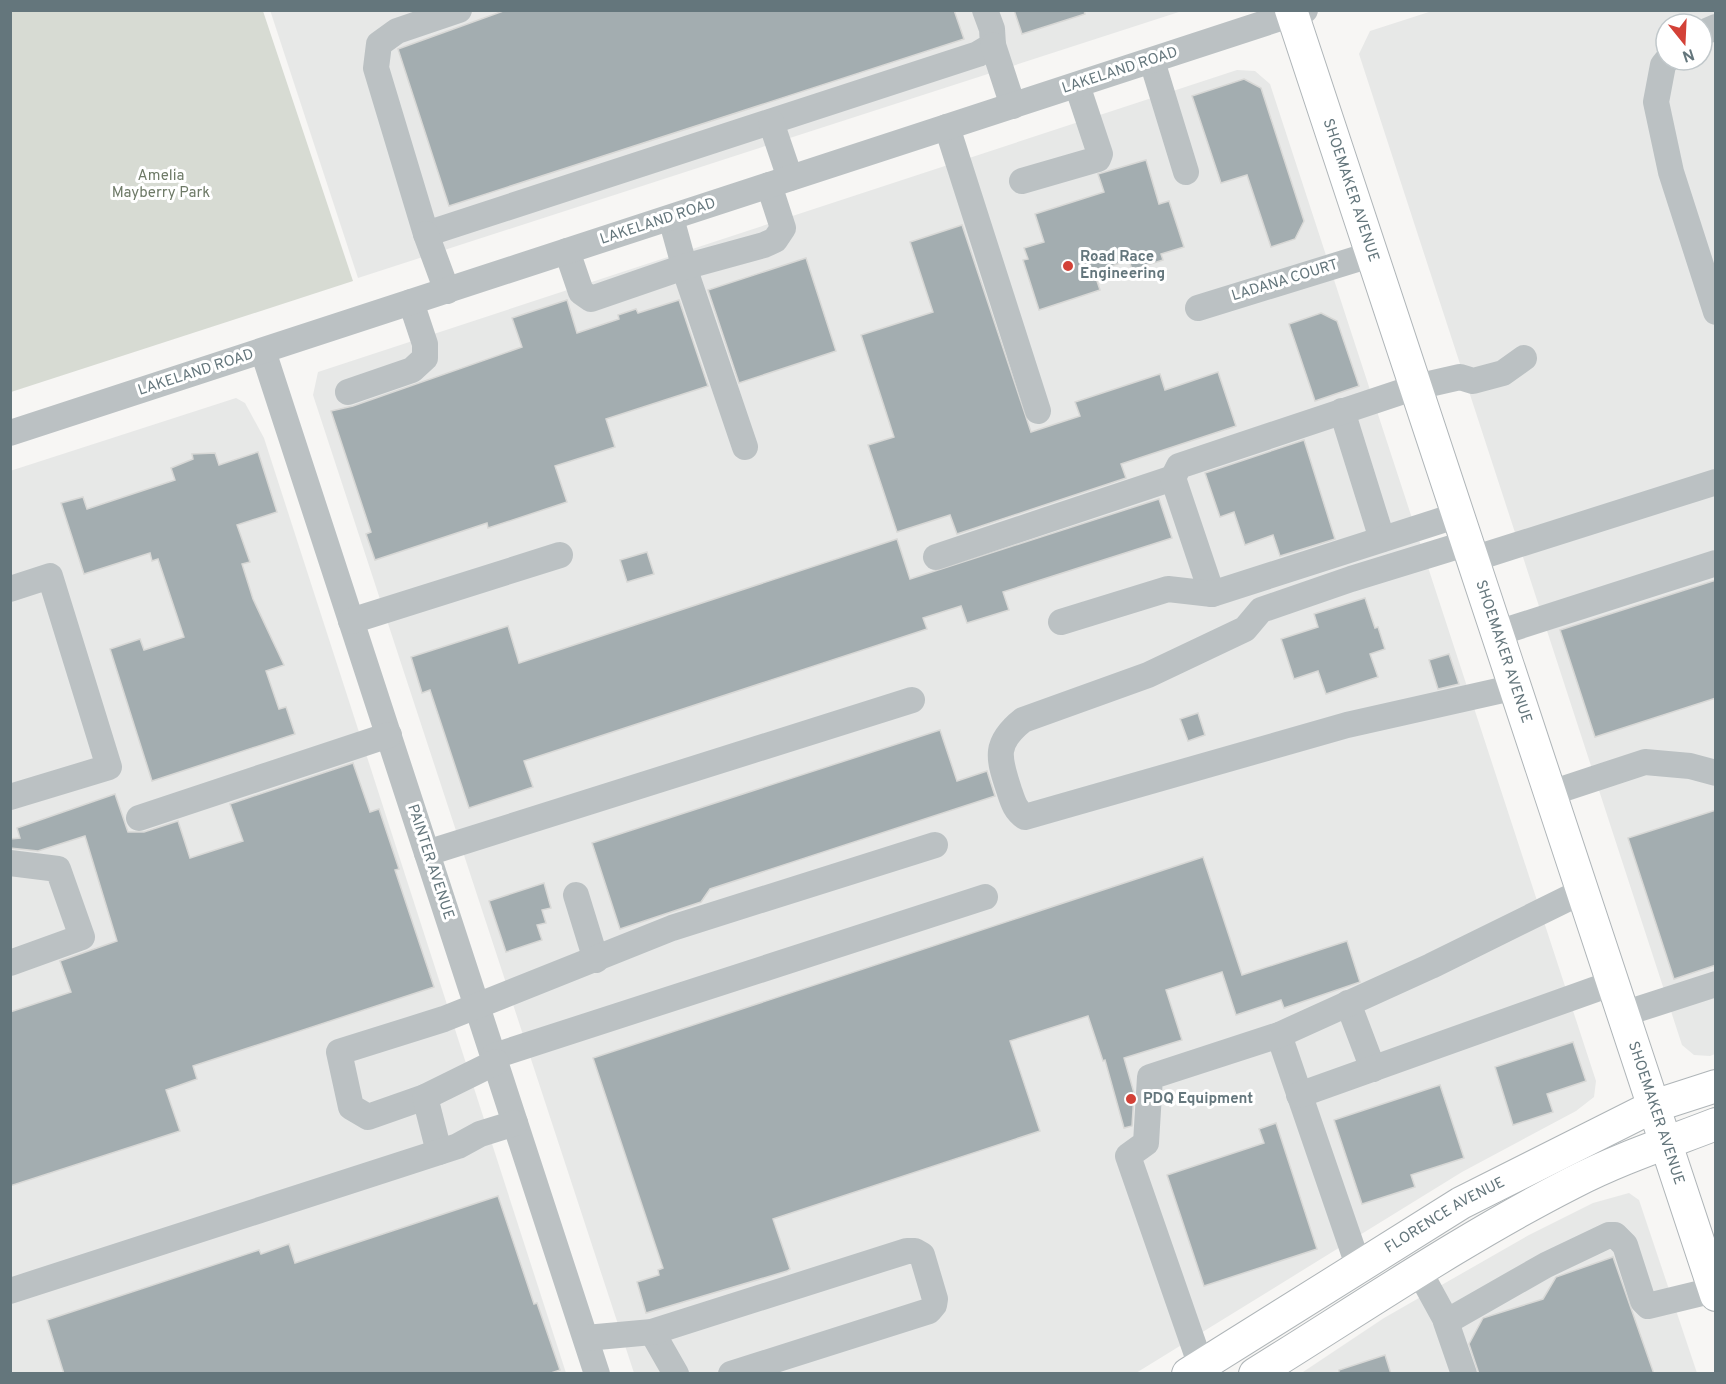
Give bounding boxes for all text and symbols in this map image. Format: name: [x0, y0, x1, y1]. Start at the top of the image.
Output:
north arrow: [1654, 12, 1714, 72]
street label: LAKELAND ROAD: [1060, 43, 1180, 99]
text: N: [1679, 43, 1697, 66]
street label: SHOEMAKER AVENUE: [1318, 116, 1383, 264]
park label: Amelia Mayberry Park: [112, 167, 210, 203]
street label: LAKELAND ROAD: [598, 194, 718, 250]
place label: Road Race Engineering: [1080, 248, 1165, 284]
street label: LADANA COURT: [1229, 256, 1341, 306]
marker: Road Race Engineering: [1061, 259, 1075, 273]
street label: LAKELAND ROAD: [136, 345, 256, 401]
street label: SHOEMAKER AVENUE: [1471, 578, 1536, 726]
street label: PAINTER AVENUE: [402, 802, 458, 922]
street label: SHOEMAKER AVENUE: [1623, 1039, 1688, 1187]
place label: PDQ Equipment: [1143, 1090, 1253, 1109]
marker: PDQ Equipment: [1124, 1092, 1138, 1106]
street label: FLORENCE AVENUE: [1381, 1173, 1508, 1258]

